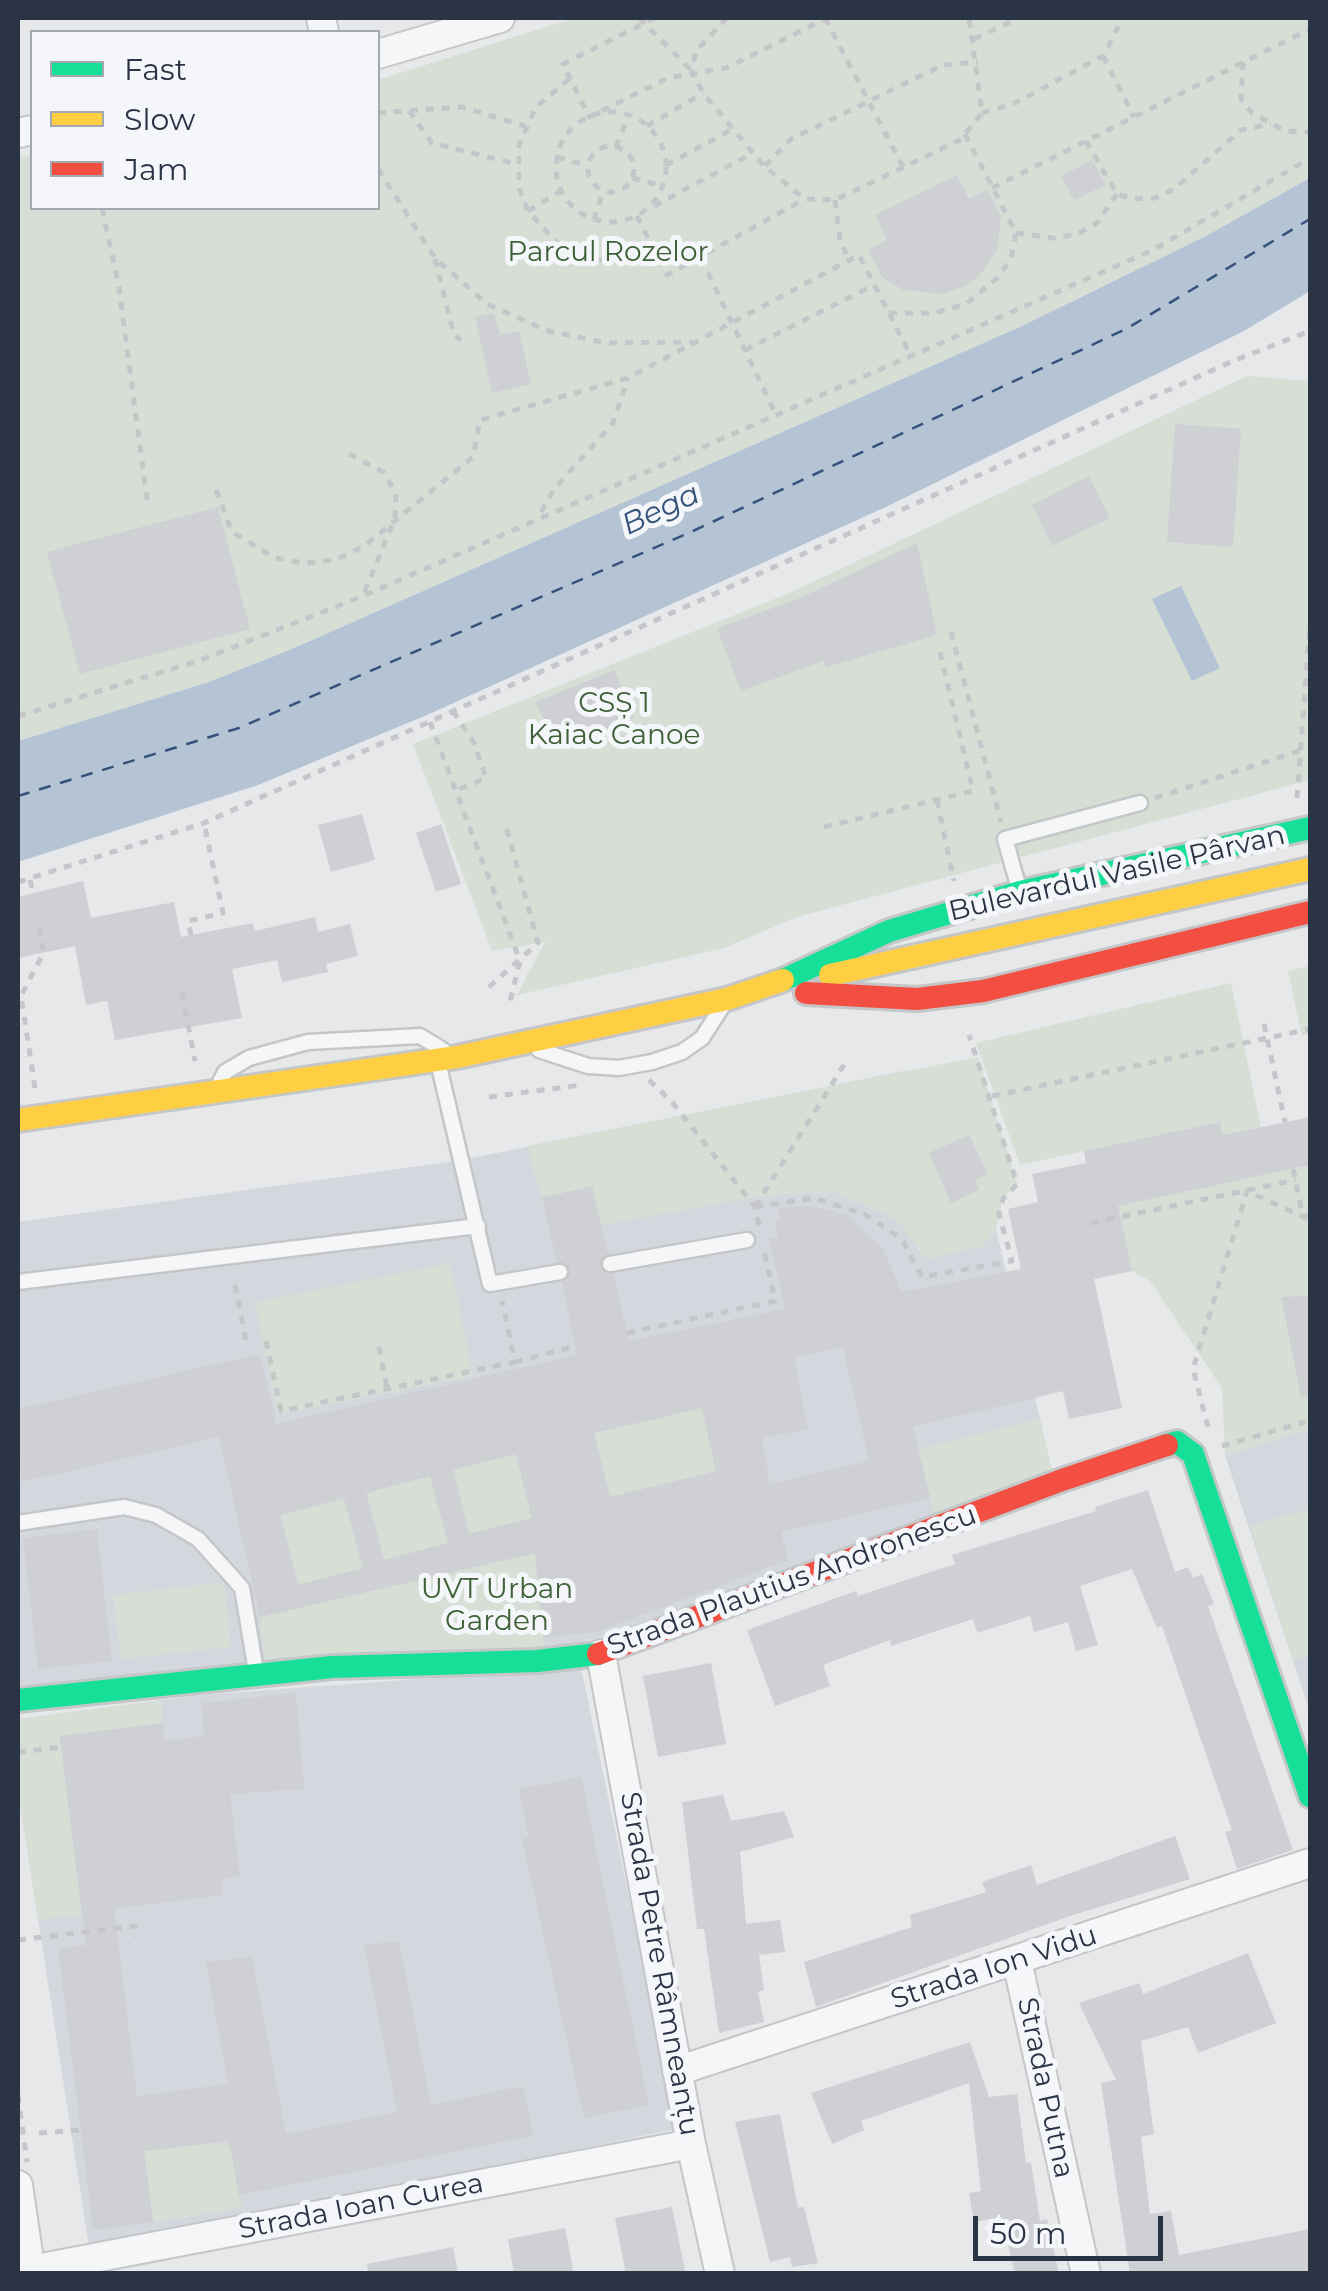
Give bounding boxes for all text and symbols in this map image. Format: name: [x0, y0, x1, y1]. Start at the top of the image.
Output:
legend: [30, 30, 380, 210]
text: Fast: [124, 51, 187, 88]
text: Slow: [124, 101, 195, 138]
text: Jam: [124, 151, 189, 188]
park label: Parcul Rozelor: [507, 236, 709, 270]
water label: Bega: [616, 476, 706, 544]
park label: CSȘ 1 Kaiac Canoe: [528, 687, 700, 753]
street label: Bulevardul Vasile Pârvan: [946, 819, 1288, 929]
street label: Strada Plautius Andronescu: [603, 1498, 981, 1664]
park label: UVT Urban Garden: [421, 1573, 573, 1639]
street label: Strada Petre Râmneanțu: [612, 1789, 706, 2139]
street label: Strada Ion Vidu: [887, 1919, 1101, 2017]
street label: Strada Putna: [1009, 1995, 1081, 2181]
street label: Strada Ioan Curea: [236, 2167, 486, 2247]
scale bar: [978, 2196, 1168, 2258]
text: 50 m: [990, 2215, 1067, 2252]

